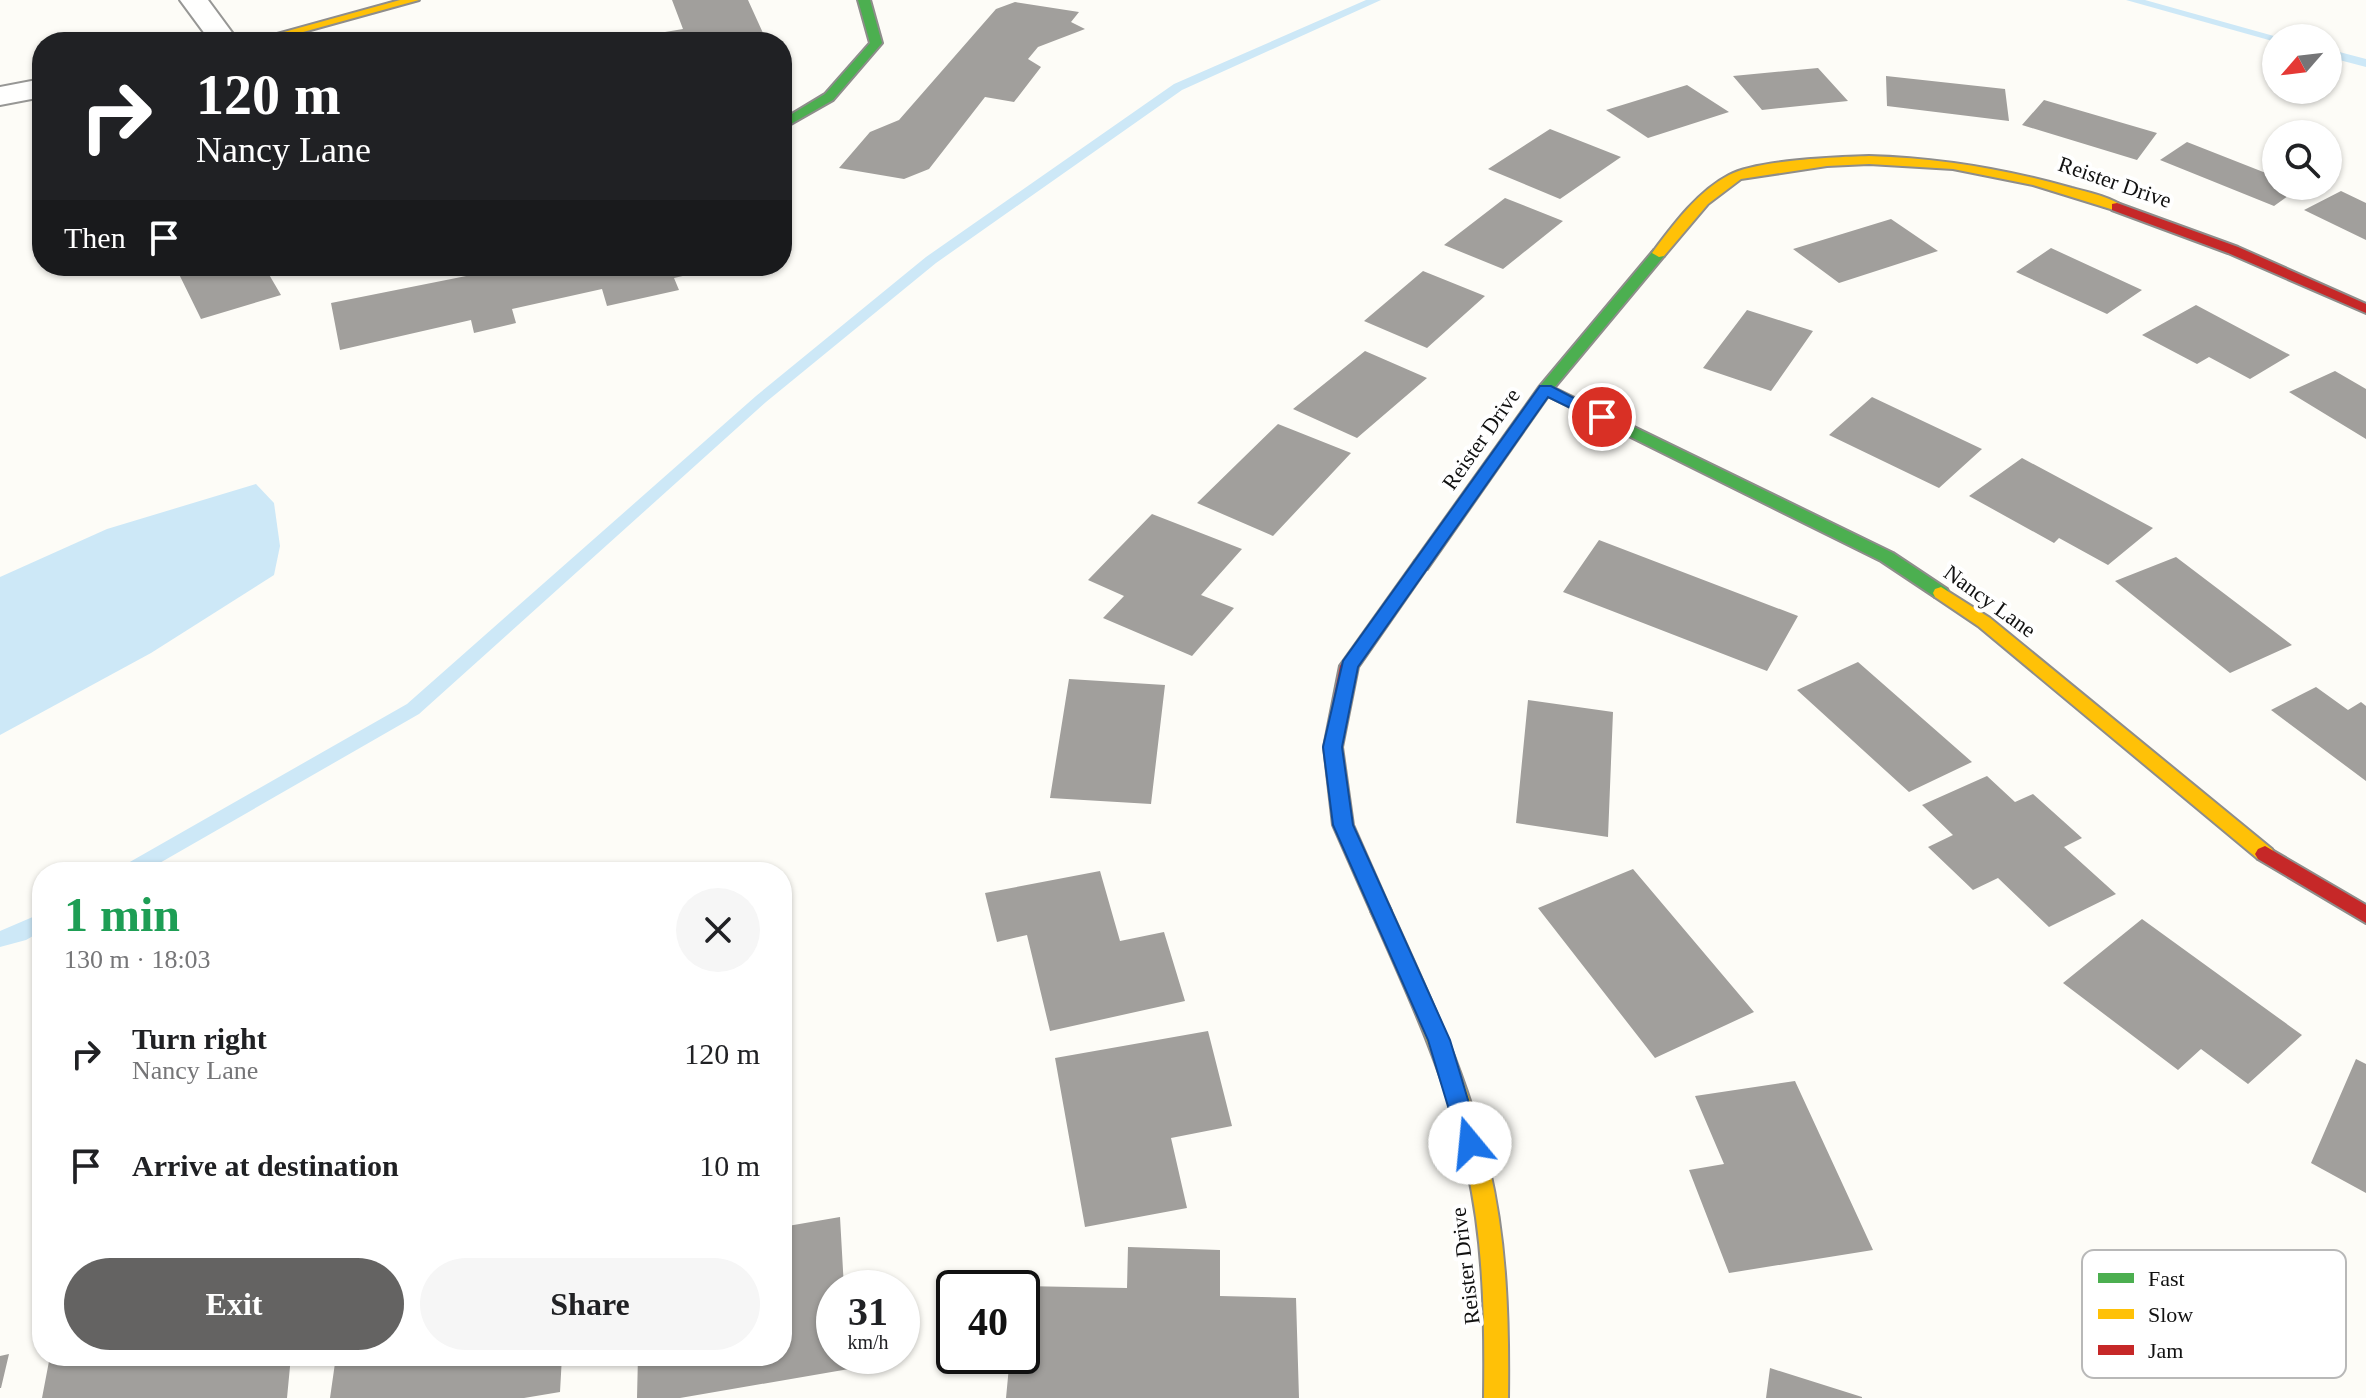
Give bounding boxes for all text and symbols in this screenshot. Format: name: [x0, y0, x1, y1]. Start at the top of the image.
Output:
north arrow: [2262, 24, 2342, 104]
map controls: [2262, 24, 2342, 200]
icon: right: [64, 64, 168, 168]
text: 120 m: [196, 64, 341, 126]
button: search: [2262, 120, 2342, 200]
text: Nancy Lane: [196, 130, 371, 170]
street label: Reister Drive: [2055, 151, 2175, 213]
icon: arrive: [142, 216, 186, 260]
text: Then: [64, 221, 126, 254]
pin: [1568, 383, 1636, 451]
street label: Reister Drive: [1437, 384, 1525, 494]
icon: arrive: [1580, 395, 1624, 439]
street label: Nancy Lane: [1939, 559, 2041, 643]
text: 1 min: [64, 888, 180, 941]
button: close: [676, 888, 760, 972]
text: 130 m · 18:03: [64, 945, 211, 974]
text: Turn right: [132, 1022, 267, 1055]
icon: right: [64, 1032, 108, 1076]
text: 120 m: [684, 1037, 760, 1070]
text: Nancy Lane: [132, 1056, 258, 1085]
position arrow: [1428, 1101, 1512, 1185]
icon: arrive: [64, 1144, 108, 1188]
text: Arrive at destination: [132, 1149, 399, 1182]
text: 10 m: [699, 1149, 760, 1182]
street label: Reister Drive: [1445, 1206, 1485, 1326]
legend: [2082, 1250, 2346, 1378]
button: Exit: [64, 1258, 404, 1350]
button: Share: [420, 1258, 760, 1350]
text: Fast: [2148, 1266, 2185, 1291]
speed limit sign: 40: [936, 1270, 1040, 1374]
text: 31: [848, 1289, 888, 1334]
text: Slow: [2148, 1302, 2193, 1327]
text: km/h: [847, 1331, 889, 1353]
text: Jam: [2148, 1338, 2183, 1363]

